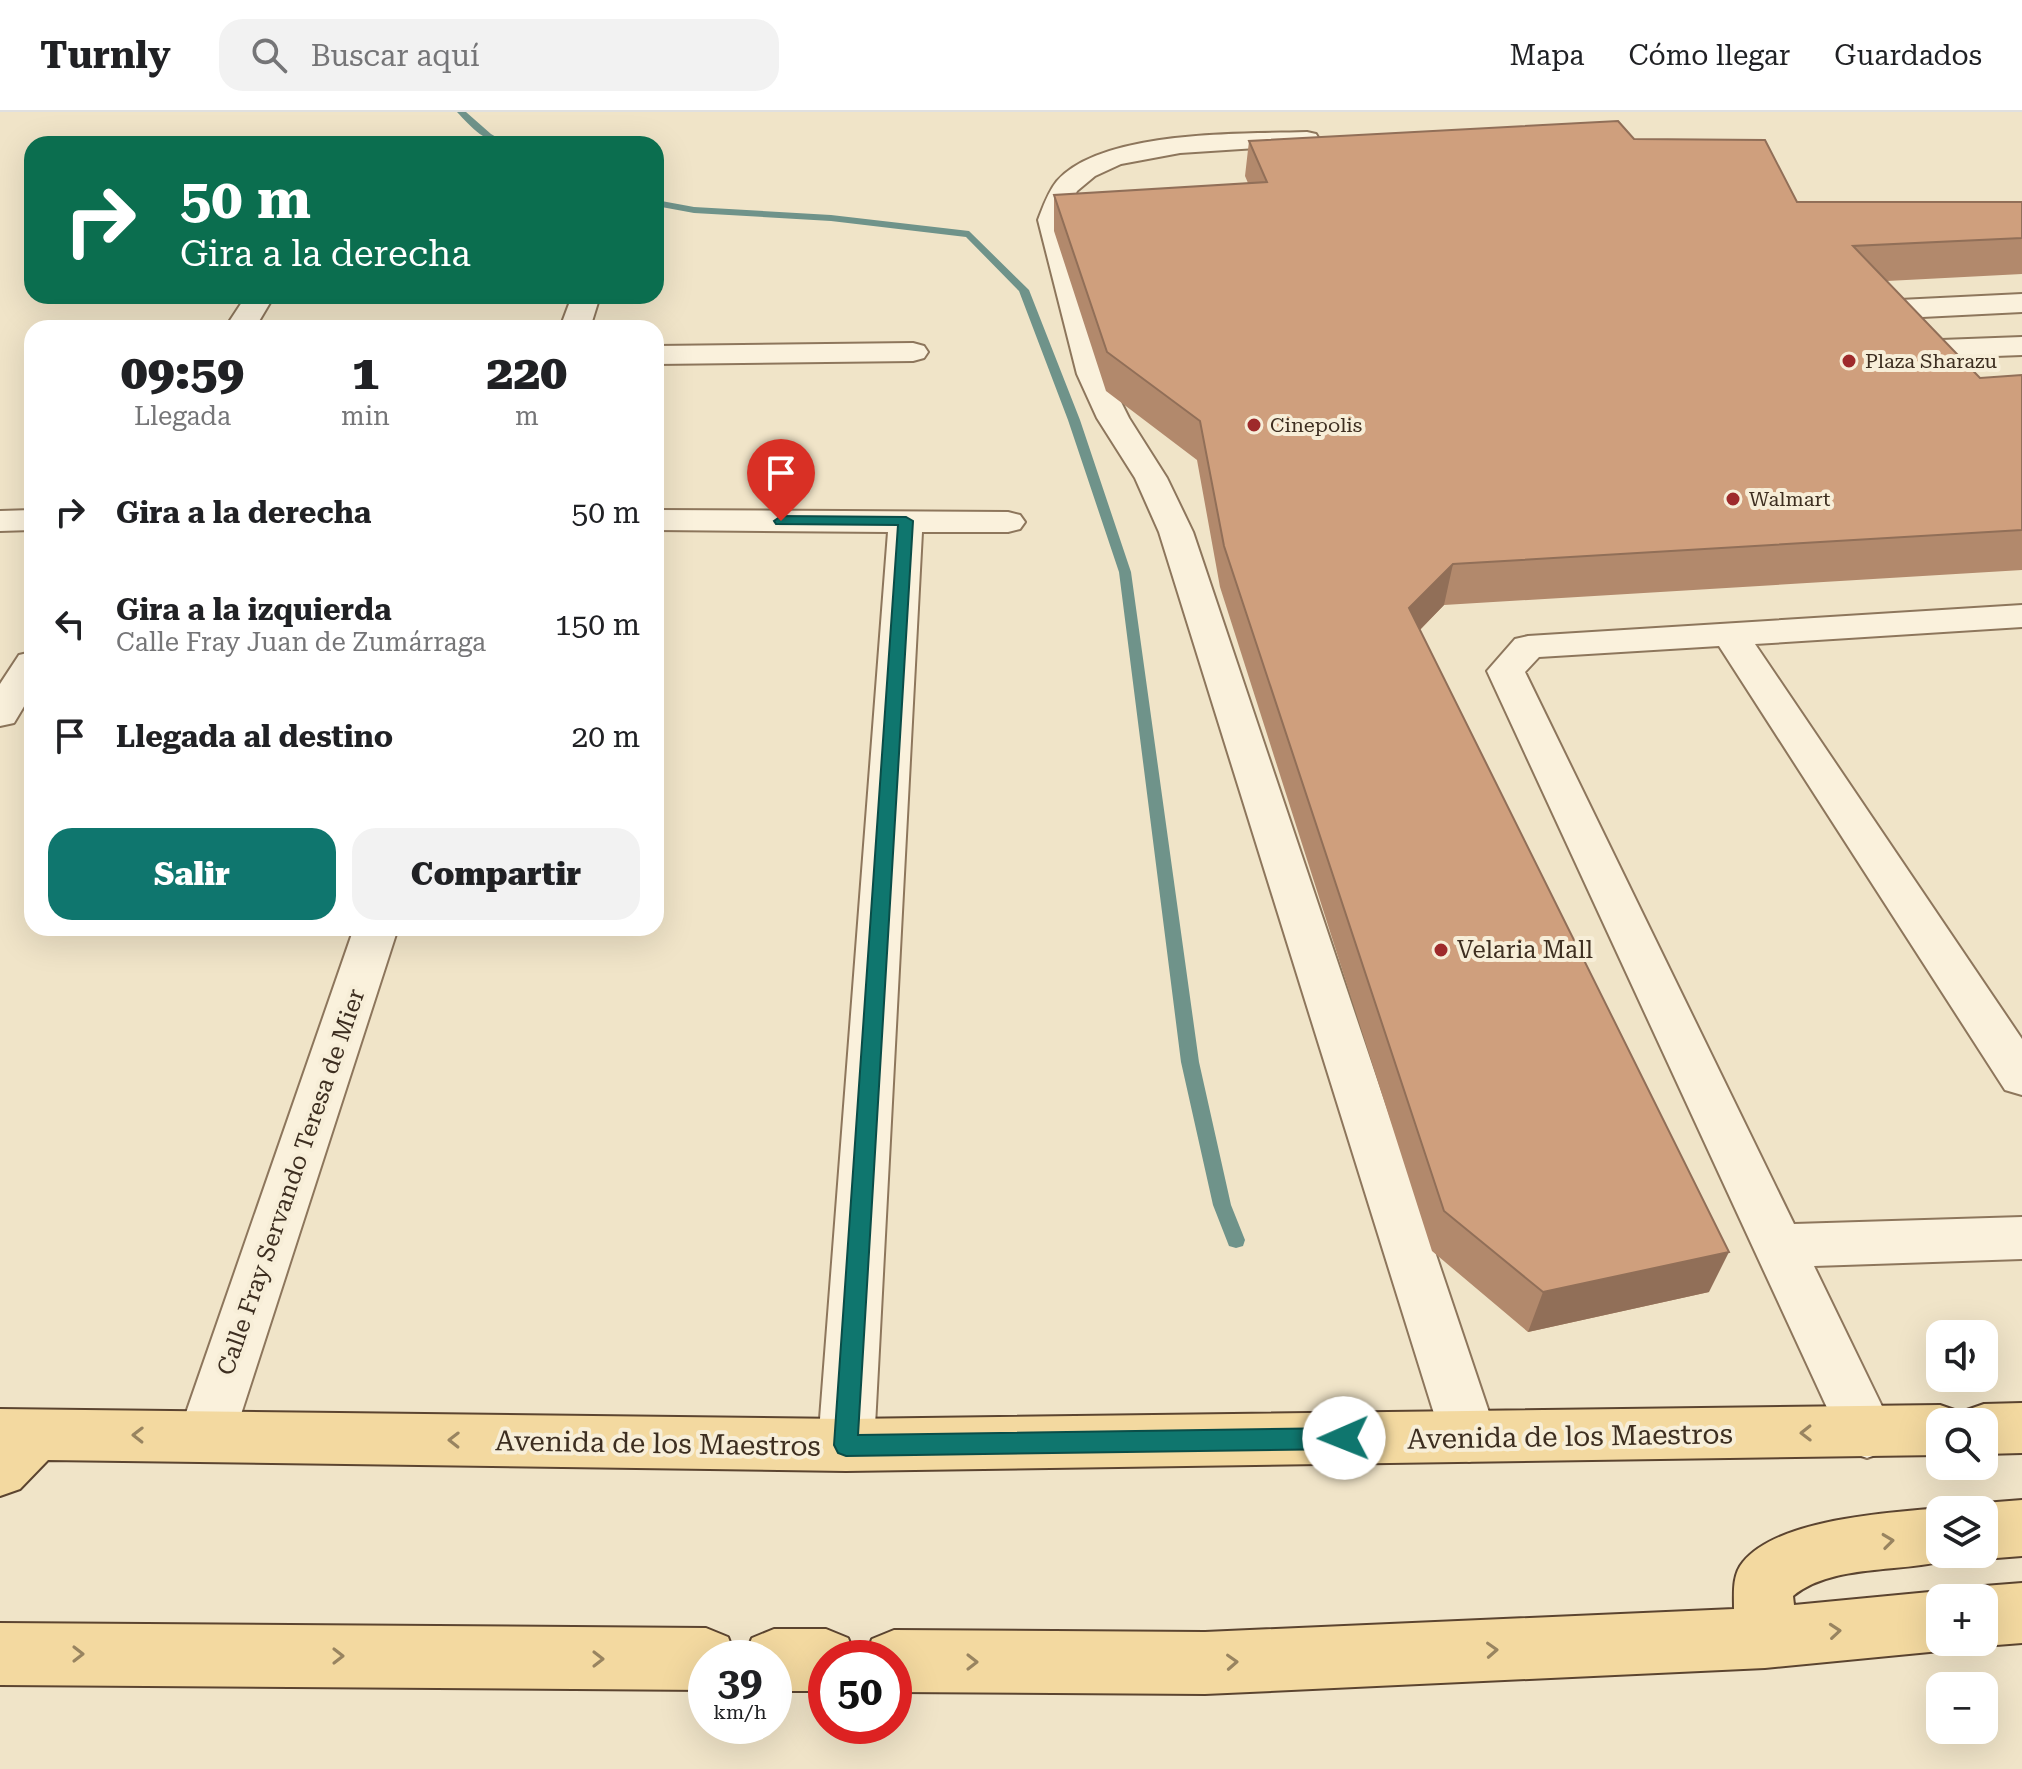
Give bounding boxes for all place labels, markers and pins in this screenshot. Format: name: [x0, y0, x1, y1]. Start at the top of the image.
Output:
place label: Plaza Sharazu: [1865, 349, 1998, 373]
marker: Plaza Sharazu: [1840, 352, 1858, 370]
place label: Cinepolis: [1270, 413, 1362, 437]
marker: Cinepolis: [1245, 416, 1263, 434]
pin: [747, 439, 815, 521]
place label: Walmart: [1749, 487, 1831, 511]
marker: Walmart: [1724, 490, 1742, 508]
place label: Velaria Mall: [1457, 936, 1593, 964]
marker: Velaria Mall: [1432, 941, 1450, 959]

